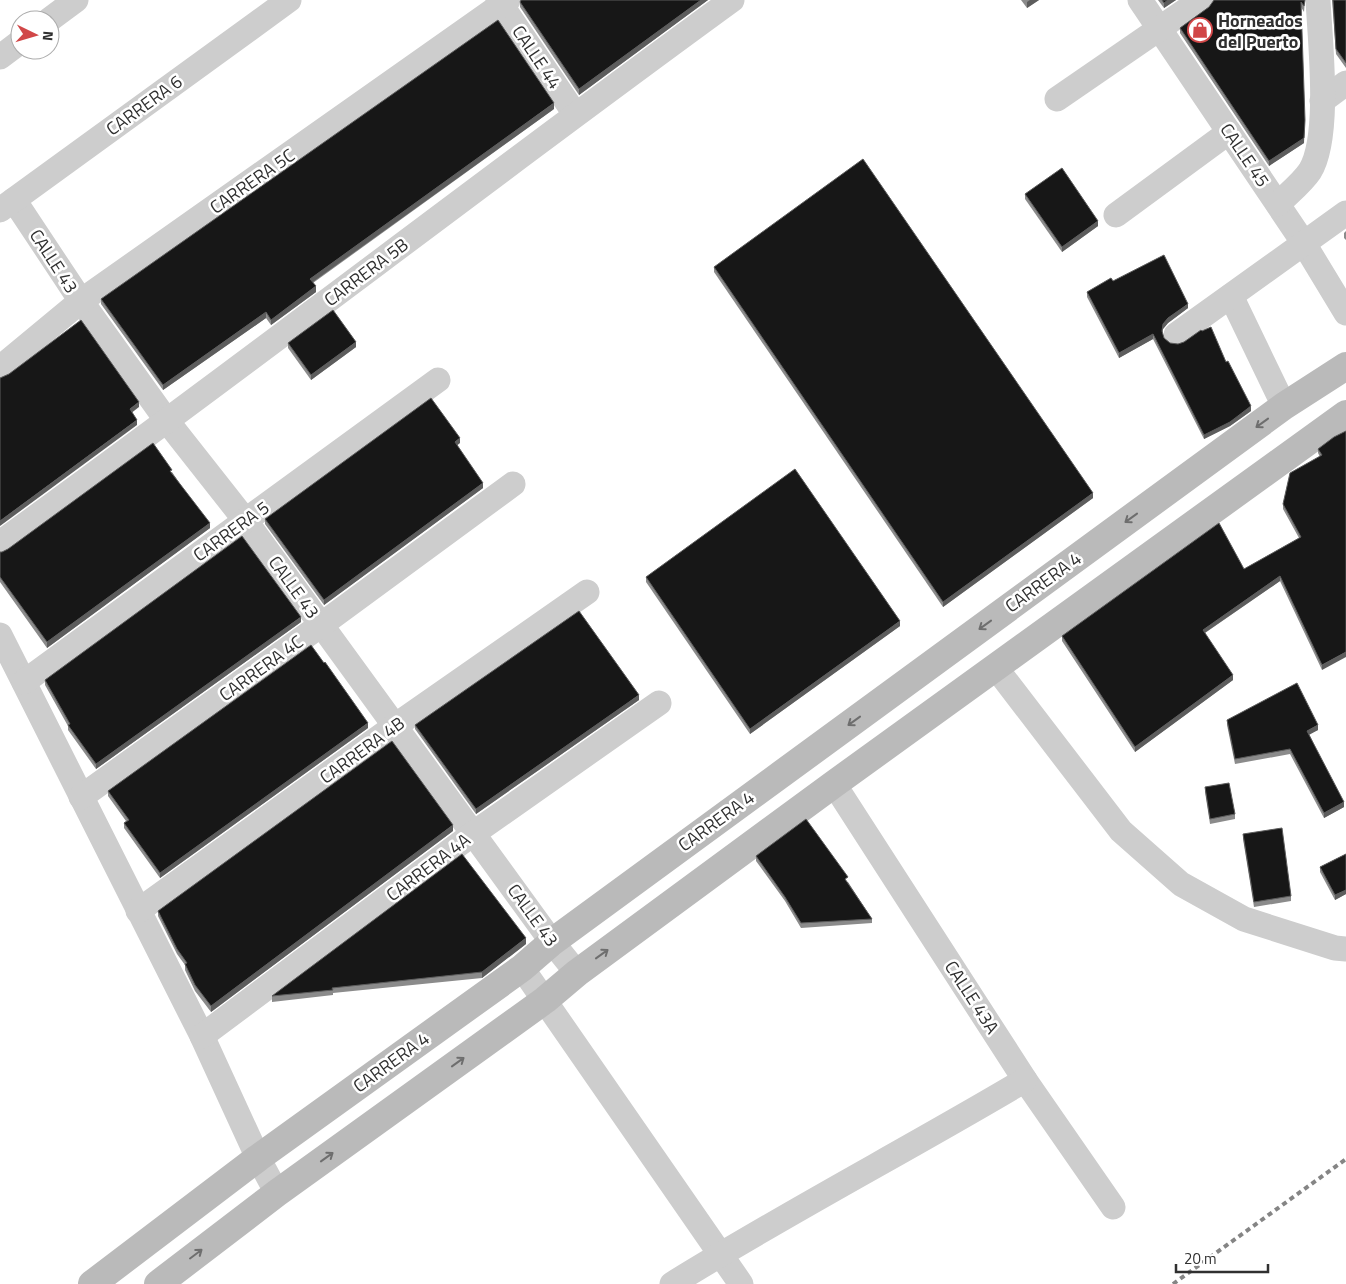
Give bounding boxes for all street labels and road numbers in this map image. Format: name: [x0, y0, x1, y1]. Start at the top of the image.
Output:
street label: CALLE 44: [506, 20, 568, 94]
street label: CARRERA 6: [100, 68, 188, 142]
street label: CALLE 45: [1214, 118, 1276, 192]
street label: CARRERA 5C: [204, 142, 300, 220]
street label: CALLE 43: [23, 224, 85, 298]
street label: CARRERA 5B: [318, 231, 414, 313]
street label: CARRERA 5: [187, 494, 275, 568]
street label: CARRERA 4: [999, 545, 1087, 619]
street label: CALLE 43: [262, 550, 326, 624]
street label: CARRERA 4C: [213, 628, 309, 708]
street label: CARRERA 4B: [314, 710, 410, 790]
street label: CARRERA 4: [672, 784, 760, 858]
street label: CARRERA 4A: [380, 826, 476, 908]
street label: CALLE 43: [501, 878, 565, 952]
street label: CALLE 43A: [938, 955, 1006, 1039]
street label: CARRERA 4: [347, 1025, 435, 1099]

